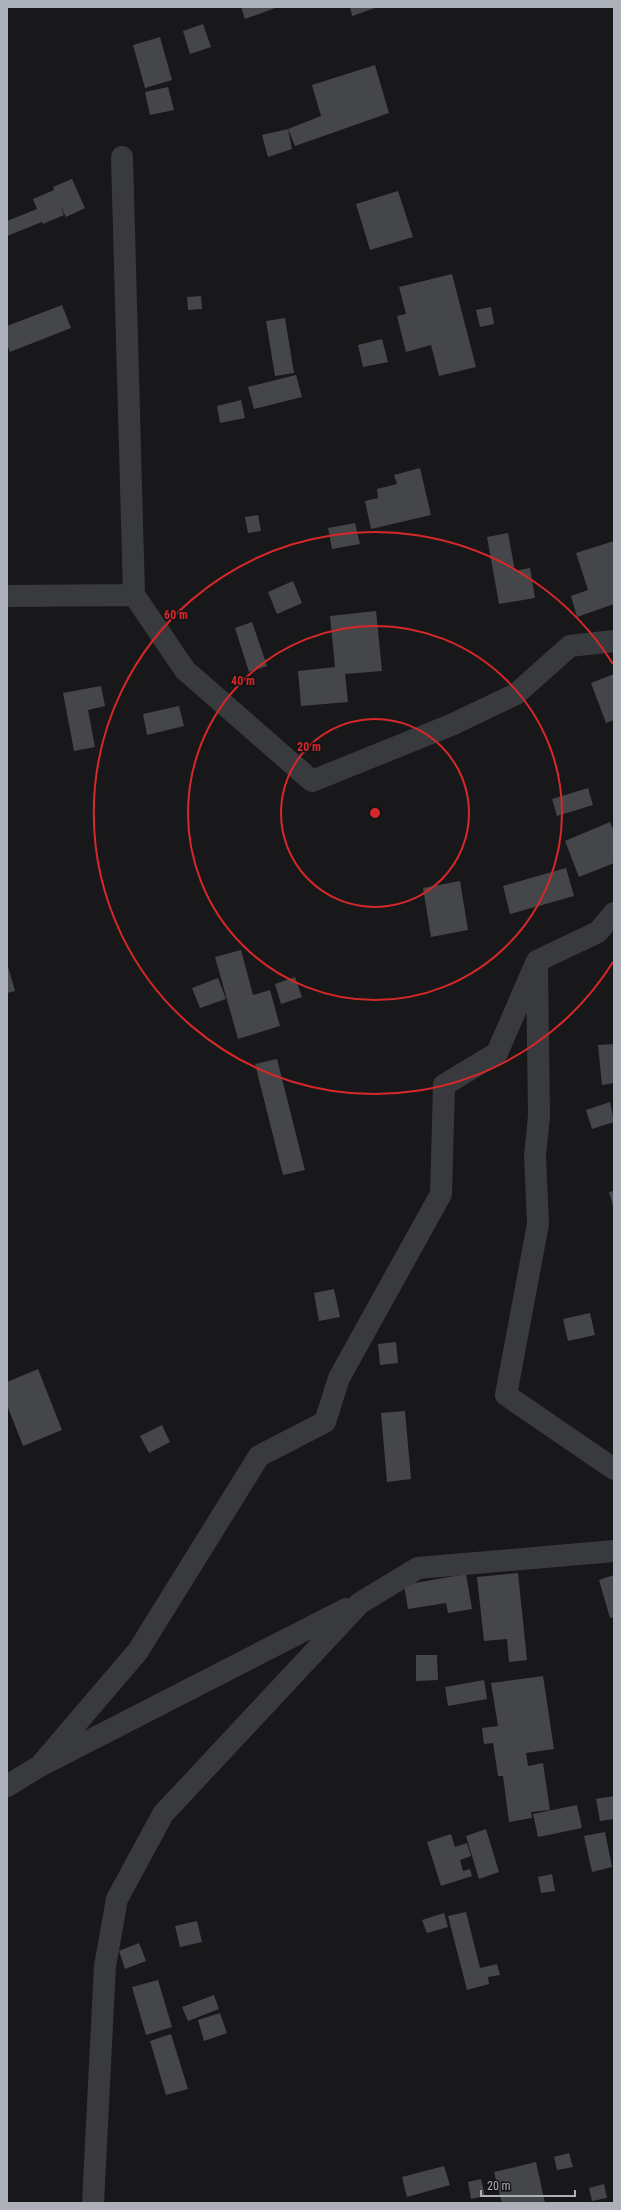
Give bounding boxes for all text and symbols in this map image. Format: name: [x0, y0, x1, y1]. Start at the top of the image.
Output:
text: 60 m: [164, 608, 188, 622]
text: 40 m: [231, 674, 255, 688]
text: 20 m: [297, 740, 321, 754]
centre of rings: [368, 806, 382, 820]
scale bar: [481, 2172, 575, 2198]
text: 20 m: [487, 2179, 511, 2193]

